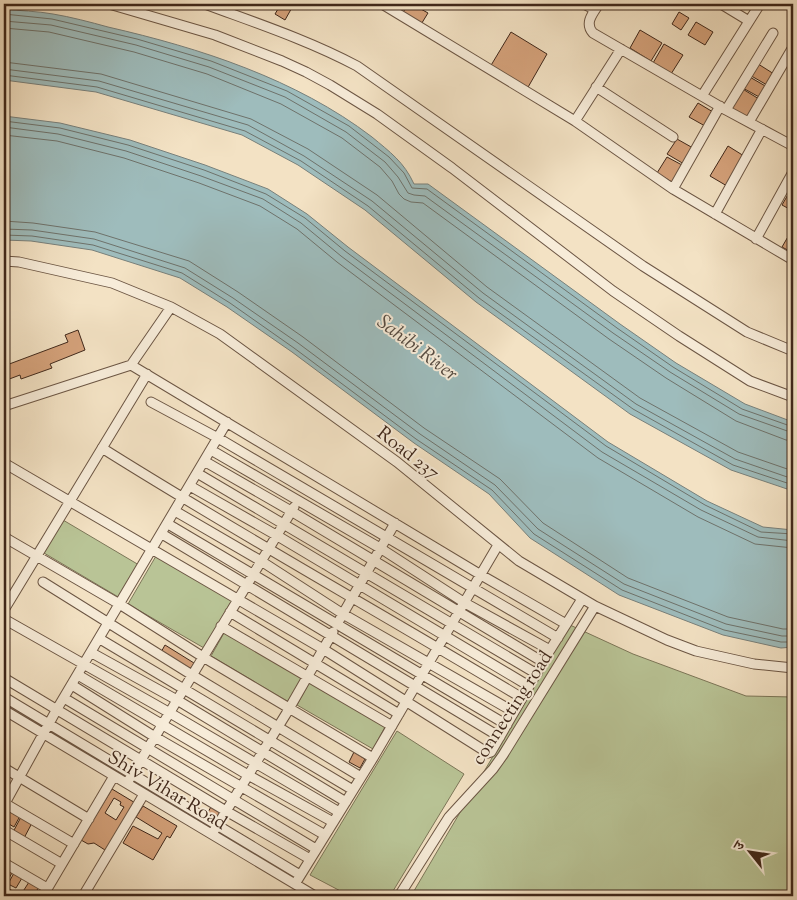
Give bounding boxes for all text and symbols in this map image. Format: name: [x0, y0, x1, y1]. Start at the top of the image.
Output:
water label: Sahibi River: [370, 309, 463, 389]
street label: Road 237: [370, 421, 445, 487]
street label: connecting road: [466, 646, 560, 771]
street label: Shiv Vihar Road: [102, 745, 232, 838]
north arrow: [724, 828, 774, 878]
text: उ: [730, 838, 751, 855]

